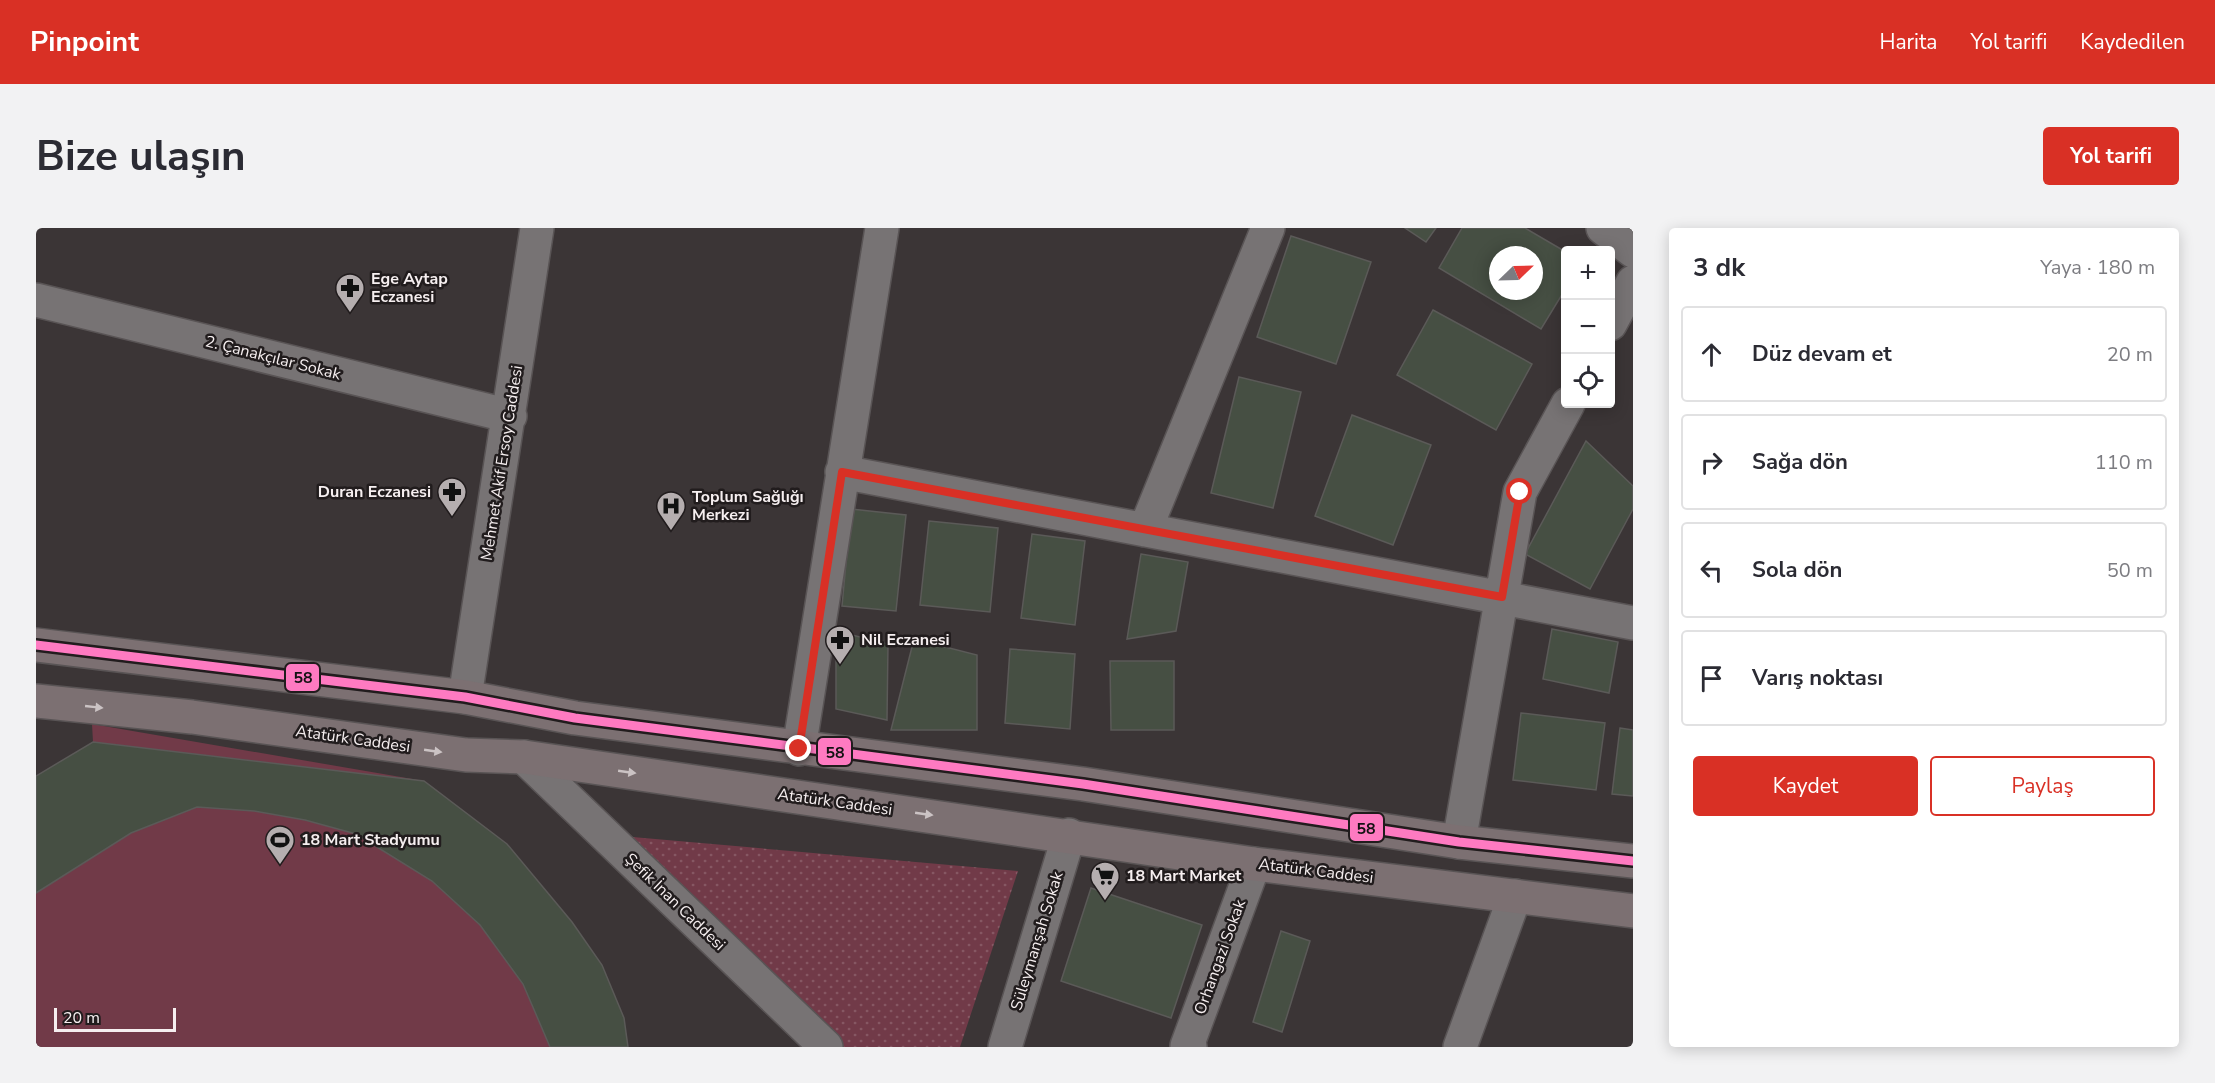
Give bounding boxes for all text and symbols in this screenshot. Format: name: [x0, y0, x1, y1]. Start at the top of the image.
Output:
text: Pinpoint: [30, 23, 139, 61]
text: Harita: [1879, 28, 1937, 56]
text: Yol tarifi: [1970, 28, 2047, 56]
text: Kaydedilen: [2080, 28, 2185, 56]
button: Yol tarifi: [2043, 127, 2179, 185]
text: Bize ulaşın: [36, 128, 246, 185]
north arrow: [1489, 246, 1543, 300]
map controls: [1561, 246, 1615, 408]
button: +: [1561, 246, 1615, 300]
text: 3 dk: [1693, 250, 1745, 285]
text: Yaya · 180 m: [2040, 254, 2155, 281]
place label: Ege Aytap Eczanesi: [371, 268, 448, 308]
pharmacy icon: Ege Aytap Eczanesi: [334, 272, 366, 314]
button: −: [1561, 300, 1615, 354]
street label: 2. Çanakçılar Sokak: [203, 331, 344, 386]
icon: ahead: [1695, 338, 1728, 371]
text: Düz devam et: [1752, 339, 1892, 369]
text: 20 m: [2107, 341, 2153, 368]
button: locate: [1561, 354, 1615, 408]
street label: Mehmet Akif Ersoy Caddesi: [476, 364, 528, 562]
icon: right: [1695, 446, 1728, 479]
text: Sağa dön: [1752, 447, 1848, 477]
text: 110 m: [2095, 449, 2153, 476]
pharmacy icon: Duran Eczanesi: [436, 476, 468, 518]
route start: [1506, 478, 1532, 504]
place label: Duran Eczanesi: [318, 481, 431, 503]
place label: Toplum Sağlığı Merkezi: [692, 486, 804, 526]
hospital icon: Toplum Sağlığı Merkezi: [655, 490, 687, 532]
icon: left: [1695, 554, 1728, 587]
text: Sola dön: [1752, 555, 1842, 585]
text: 50 m: [2107, 557, 2153, 584]
pharmacy icon: Nil Eczanesi: [824, 624, 856, 666]
place label: Nil Eczanesi: [861, 629, 950, 651]
icon: arrive: [1695, 662, 1728, 695]
line badge: 58: [285, 663, 320, 692]
text: Varış noktası: [1752, 663, 1883, 693]
text: 58: [293, 667, 313, 689]
one-way arrow: [85, 702, 104, 712]
street label: Atatürk Caddesi: [294, 720, 412, 758]
route end: [785, 735, 811, 761]
line badge: 58: [817, 737, 852, 766]
text: 58: [825, 742, 845, 764]
one-way arrow: [424, 746, 443, 755]
button: Kaydet: [1693, 756, 1918, 816]
button: Paylaş: [1930, 756, 2155, 816]
one-way arrow: [618, 768, 637, 777]
street label: Atatürk Caddesi: [776, 783, 894, 821]
one-way arrow: [915, 810, 934, 819]
line badge: 58: [1349, 813, 1384, 842]
text: 58: [1356, 818, 1376, 840]
sports icon: 18 Mart Stadyumu: [264, 824, 296, 866]
place label: 18 Mart Stadyumu: [301, 829, 440, 851]
street label: Şefik İnan Caddesi: [620, 848, 730, 956]
street label: Atatürk Caddesi: [1257, 853, 1375, 889]
supermarket icon: 18 Mart Market: [1089, 860, 1121, 902]
place label: 18 Mart Market: [1126, 865, 1242, 887]
street label: Süleymanşah Sokak: [1005, 868, 1069, 1013]
street label: Orhangazi Sokak: [1189, 896, 1251, 1018]
scale bar: [54, 1005, 176, 1032]
text: 20 m: [63, 1007, 100, 1029]

